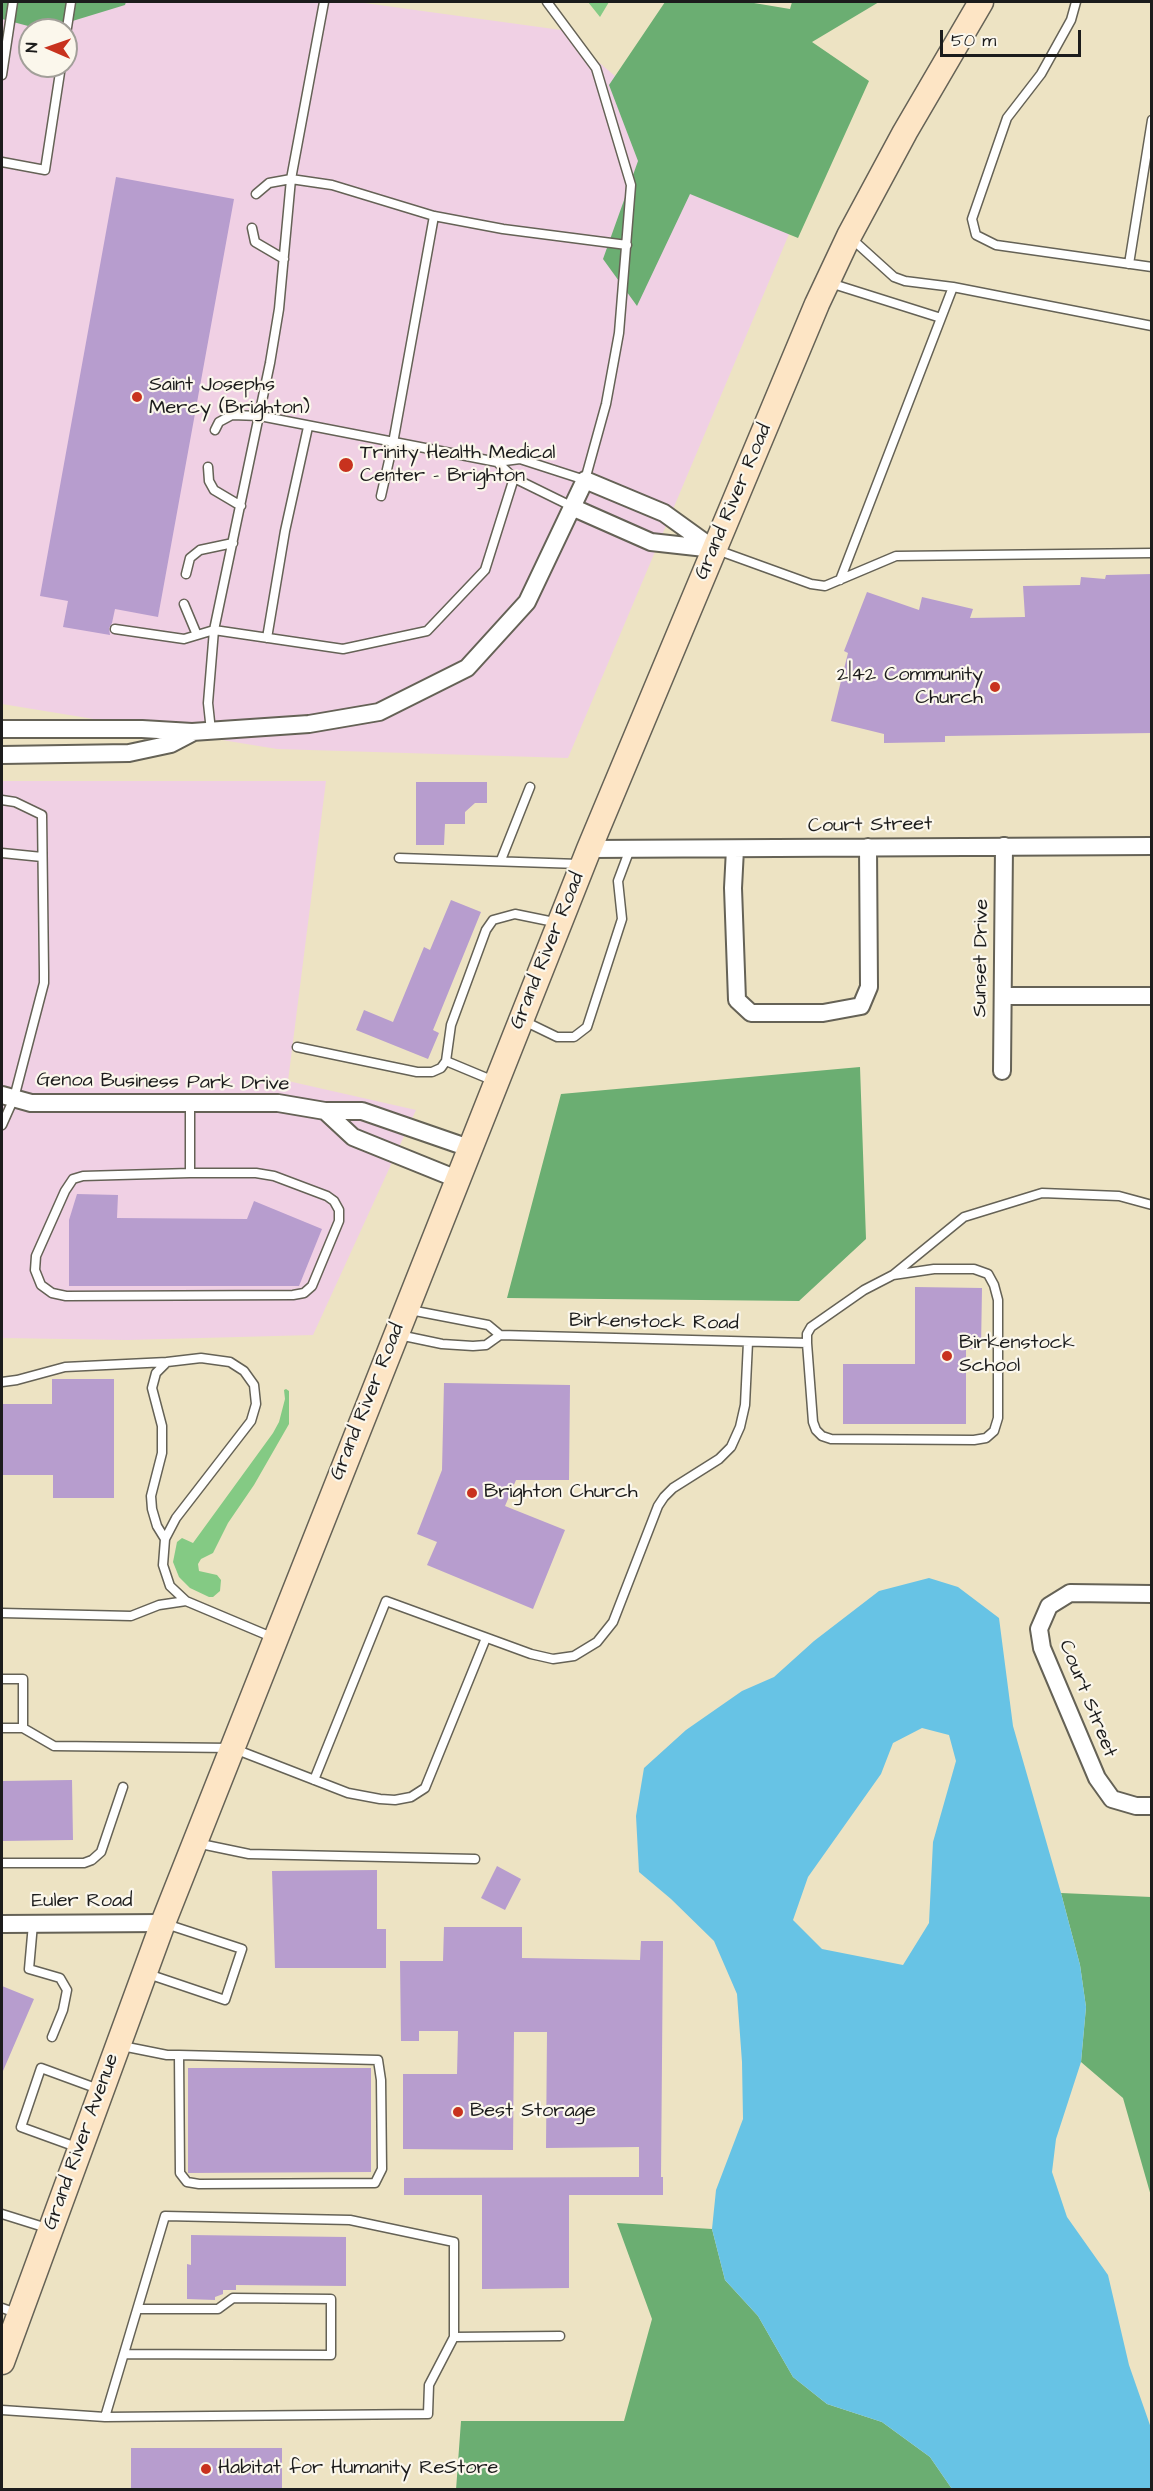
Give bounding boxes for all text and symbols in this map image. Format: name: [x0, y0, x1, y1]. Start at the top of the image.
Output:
north arrow: [18, 18, 78, 78]
scale bar: [943, 18, 1084, 56]
text: 50 m: [951, 28, 996, 53]
text: N: [21, 42, 43, 53]
place label: Saint Josephs Mercy (Brighton): [149, 374, 310, 421]
marker: Saint Josephs Mercy (Brighton): [130, 390, 144, 404]
street label: Grand River Road: [690, 421, 778, 583]
place label: Trinity Health Medical Center - Brighton: [360, 442, 555, 489]
marker: Trinity Health Medical Center - Brighton: [337, 456, 355, 474]
place label: 2|42 Community Church: [837, 664, 983, 711]
marker: 2|42 Community Church: [988, 680, 1002, 694]
street label: Court Street: [808, 813, 932, 839]
street label: Grand River Road: [506, 869, 590, 1033]
street label: Sunset Drive: [969, 899, 995, 1017]
street label: Genoa Business Park Drive: [36, 1069, 290, 1097]
street label: Birkenstock Road: [569, 1310, 739, 1336]
street label: Grand River Road: [326, 1320, 410, 1484]
place label: Birkenstock School: [959, 1332, 1075, 1379]
marker: Birkenstock School: [940, 1349, 954, 1363]
place label: Brighton Church: [484, 1481, 638, 1505]
marker: Brighton Church: [465, 1486, 479, 1500]
street label: Court Street: [1053, 1637, 1121, 1761]
street label: Euler Road: [32, 1890, 132, 1914]
street label: Grand River Avenue: [39, 2051, 125, 2233]
place label: Best Storage: [470, 2100, 596, 2124]
marker: Best Storage: [451, 2105, 465, 2119]
place label: Habitat for Humanity ReStore: [218, 2457, 498, 2481]
marker: Habitat for Humanity ReStore: [199, 2462, 213, 2476]

